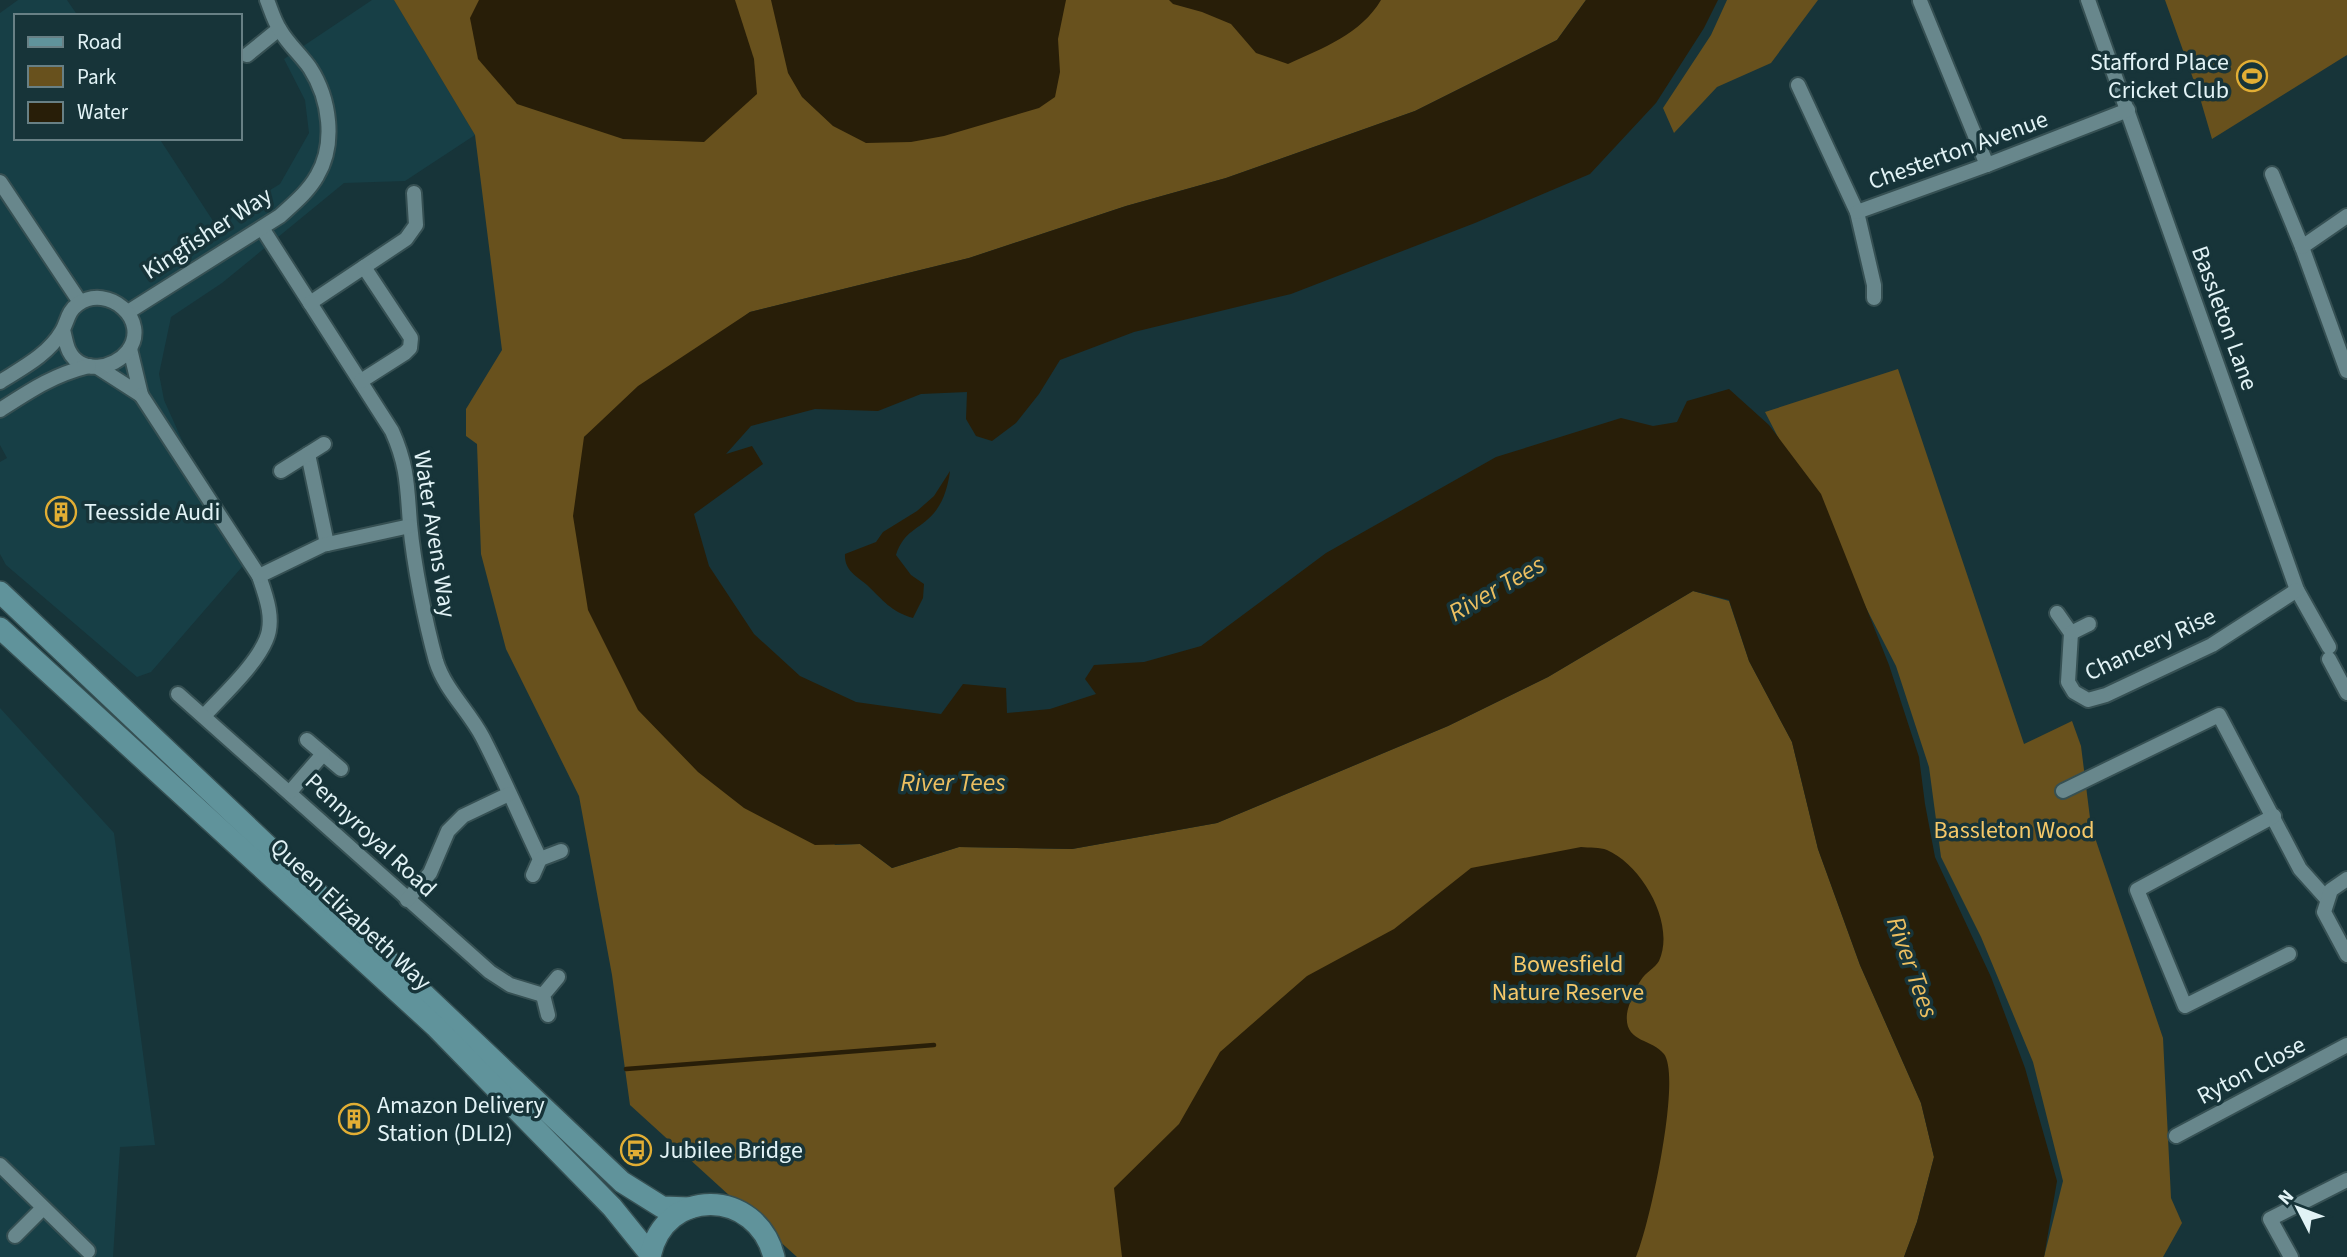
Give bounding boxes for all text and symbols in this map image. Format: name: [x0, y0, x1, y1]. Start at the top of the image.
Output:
legend: [14, 14, 242, 140]
text: Road: [77, 27, 122, 57]
place label: Stafford Place Cricket Club: [2090, 45, 2229, 108]
sports icon: Stafford Place Cricket Club: [2235, 59, 2269, 93]
text: Park: [77, 62, 117, 92]
text: Water: [77, 97, 129, 127]
street label: Chesterton Avenue: [1863, 102, 2053, 199]
street label: Kingfisher Way: [136, 178, 279, 288]
street label: Bassleton Lane: [2182, 241, 2267, 395]
street label: Water Avens Way: [404, 448, 465, 620]
building icon: Teesside Audi: [44, 495, 78, 529]
place label: Teesside Audi: [84, 495, 220, 530]
water label: River Tees: [1441, 546, 1551, 631]
street label: Chancery Rise: [2079, 599, 2221, 690]
water label: River Tees: [900, 764, 1006, 801]
street label: Pennyroyal Road: [297, 765, 444, 906]
park label: Bassleton Wood: [1933, 813, 2095, 848]
street label: Queen Elizabeth Way: [262, 830, 439, 999]
water label: River Tees: [1877, 911, 1948, 1023]
park label: Bowesfield Nature Reserve: [1492, 947, 1644, 1010]
street label: Ryton Close: [2191, 1027, 2312, 1114]
place label: Amazon Delivery Station (DLI2): [377, 1088, 545, 1151]
building icon: Amazon Delivery Station (DLI2): [337, 1102, 371, 1136]
bus stop icon: Jubilee Bridge: [619, 1133, 653, 1167]
place label: Jubilee Bridge: [659, 1133, 803, 1168]
north arrow: [2263, 1173, 2333, 1243]
text: N: [2272, 1184, 2301, 1211]

